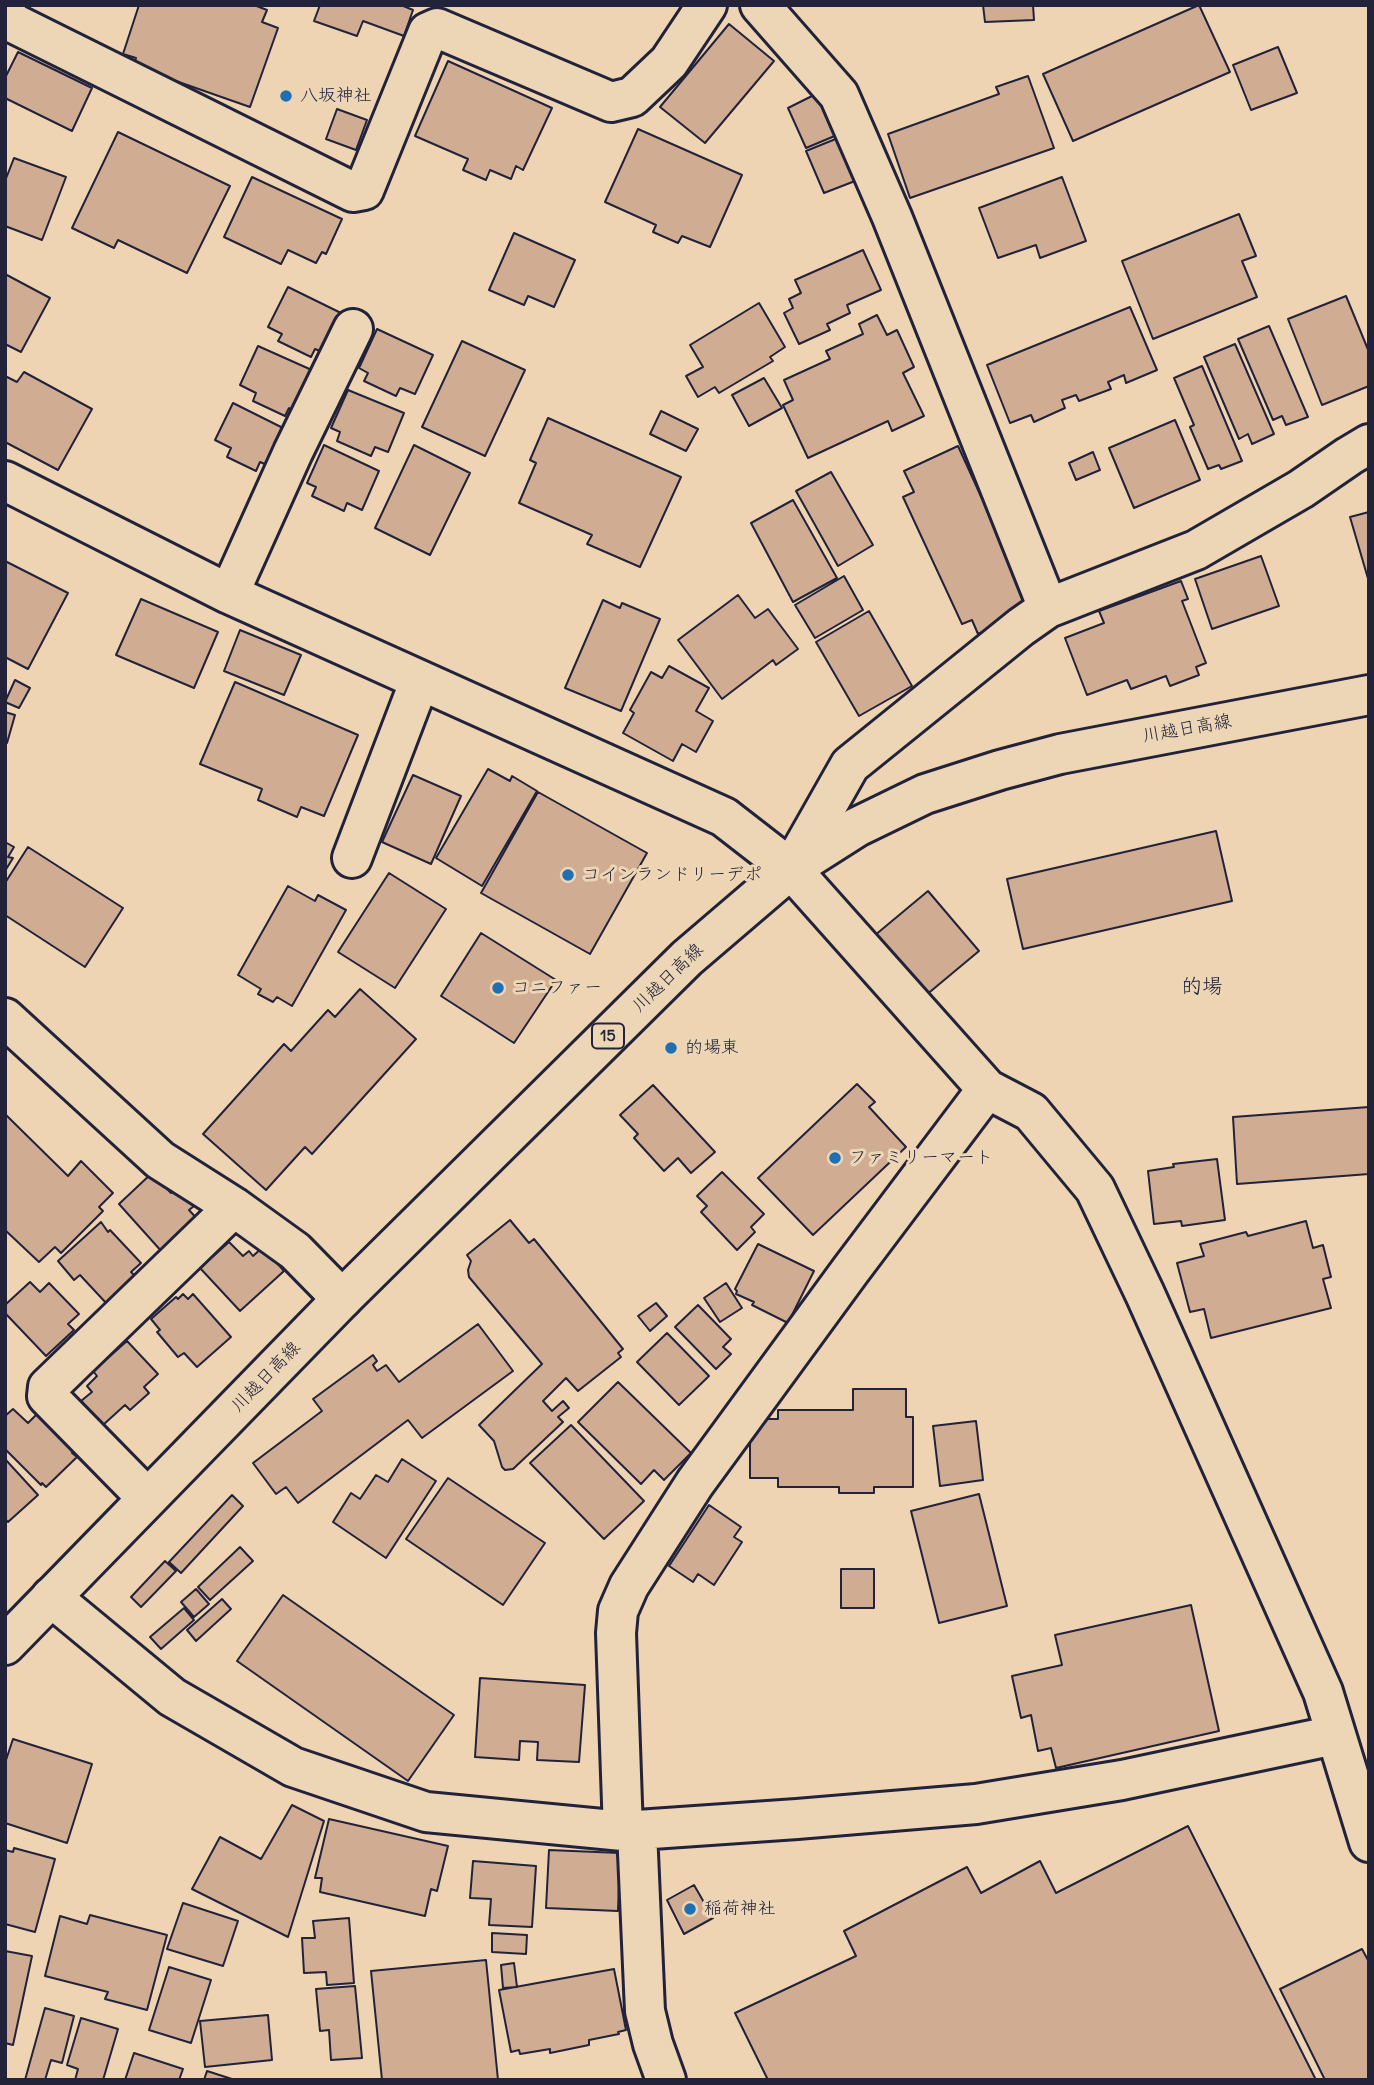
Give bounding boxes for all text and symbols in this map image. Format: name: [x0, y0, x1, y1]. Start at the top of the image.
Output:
place label: 八坂神社: [300, 85, 372, 107]
marker: 八坂神社: [278, 88, 294, 104]
street label: 川越日高線: [1141, 711, 1233, 747]
place label: コインランドリーデポ: [582, 864, 762, 886]
marker: コインランドリーデポ: [560, 867, 576, 883]
street label: 川越日高線: [628, 939, 708, 1017]
district label: 的場: [1181, 974, 1223, 1000]
place label: コニファー: [512, 977, 602, 999]
marker: コニファー: [490, 980, 506, 996]
road number: 15: [592, 1024, 624, 1048]
place label: 的場東: [685, 1037, 739, 1059]
marker: 的場東: [663, 1040, 679, 1056]
place label: ファミリーマート: [849, 1147, 993, 1169]
marker: ファミリーマート: [827, 1150, 843, 1166]
street label: 川越日高線: [227, 1337, 305, 1417]
place label: 稲荷神社: [704, 1898, 776, 1920]
marker: 稲荷神社: [682, 1901, 698, 1917]

